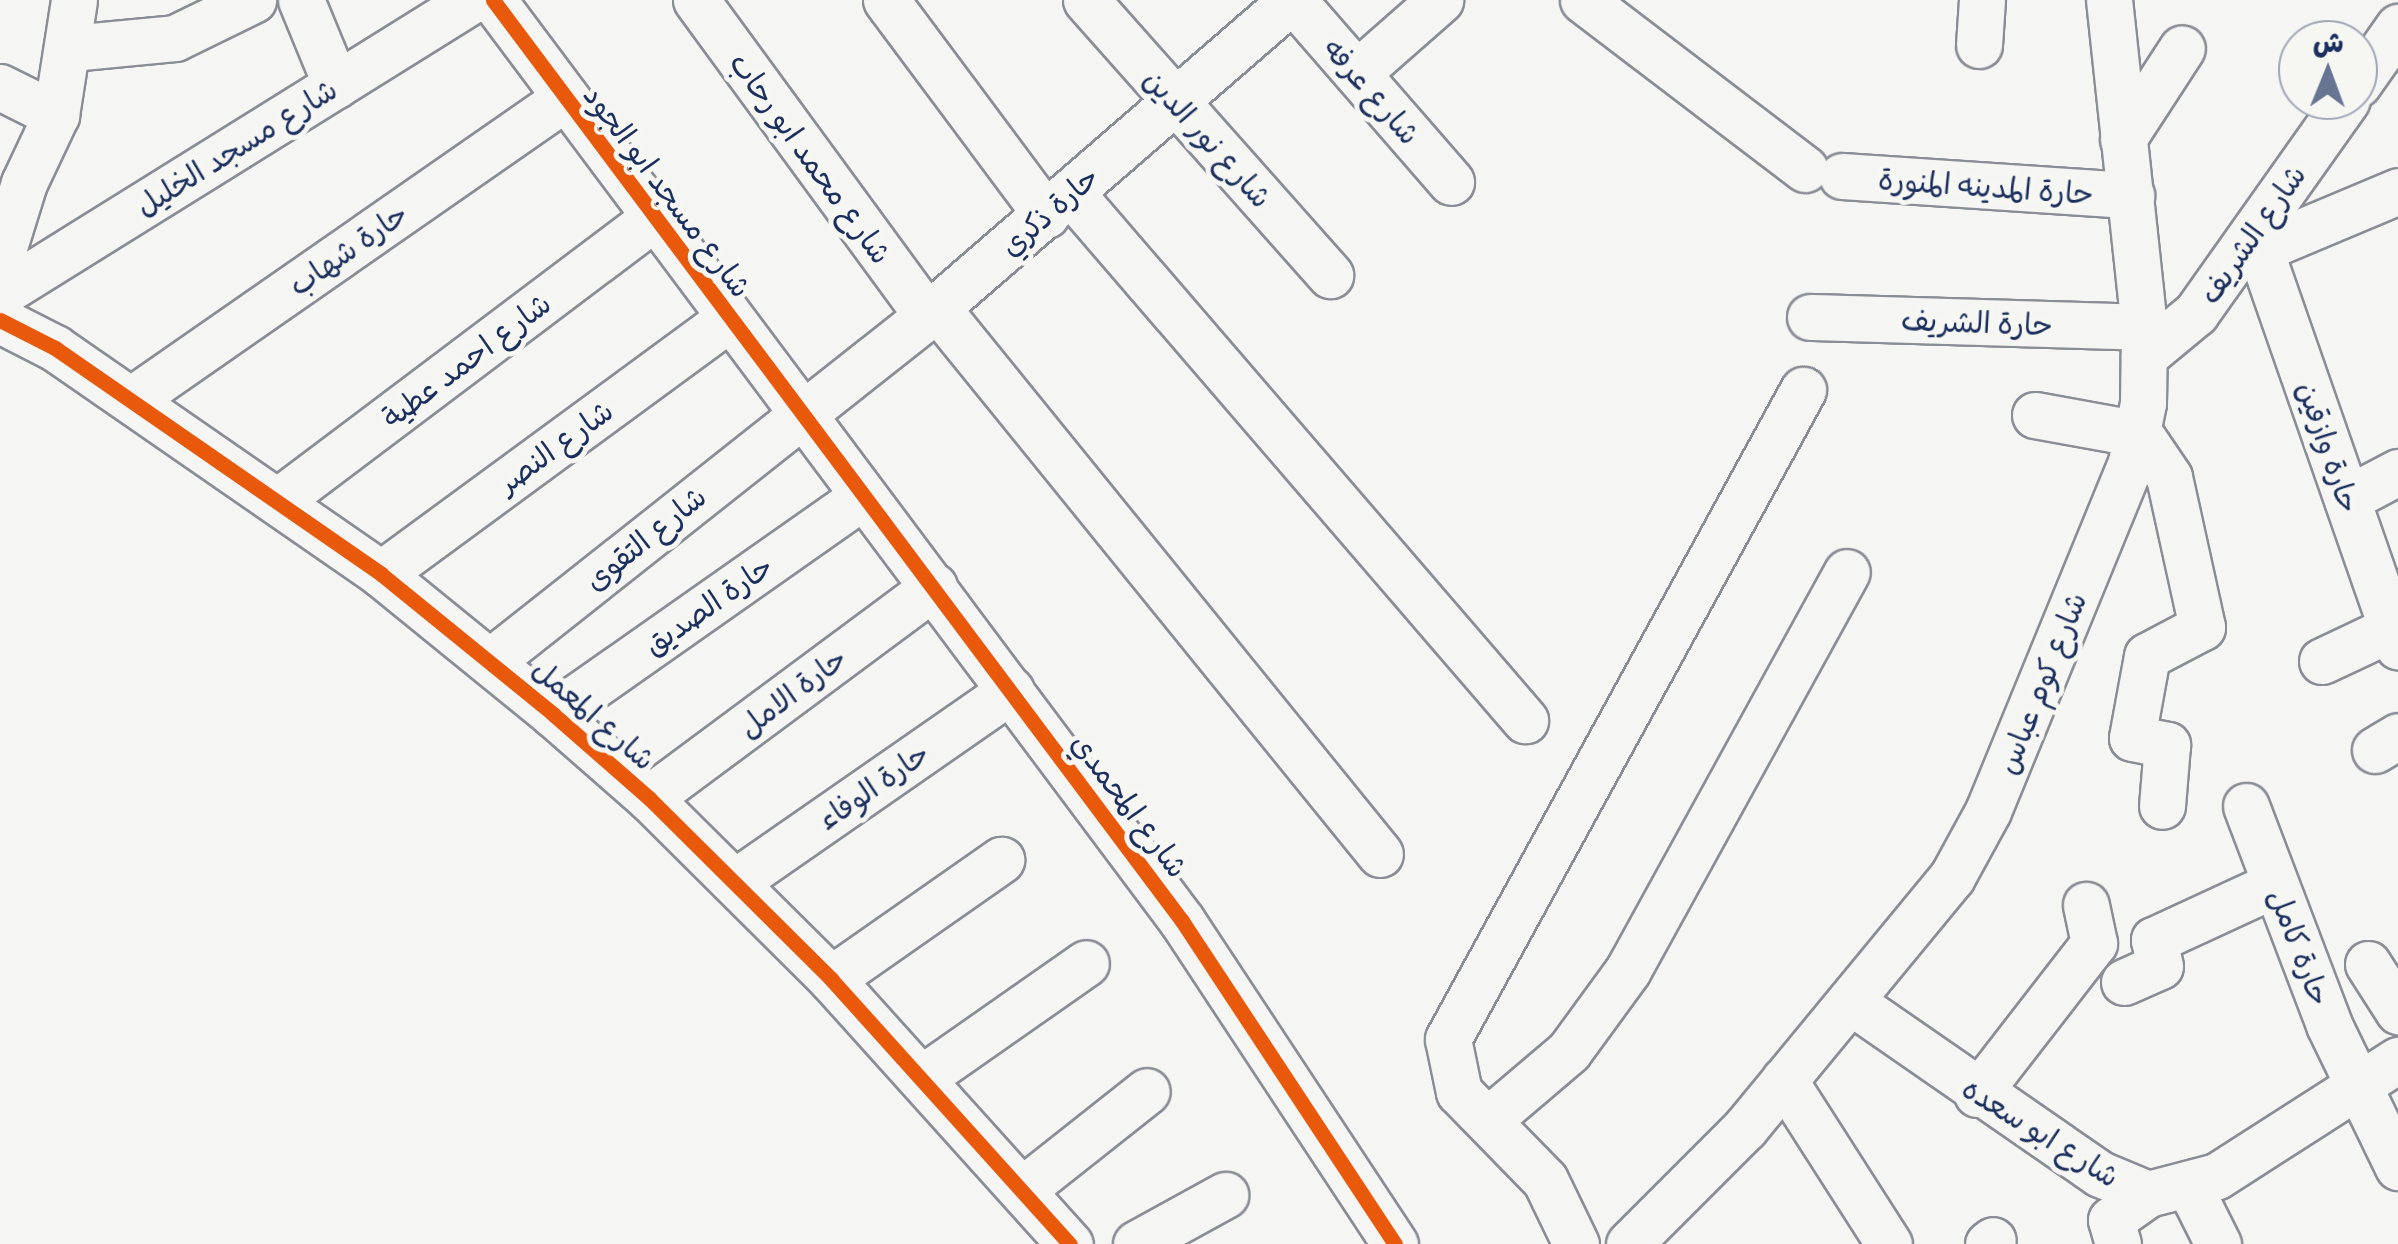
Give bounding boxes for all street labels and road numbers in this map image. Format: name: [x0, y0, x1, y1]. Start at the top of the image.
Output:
street label: شارع عرفه: [1316, 31, 1428, 151]
street label: شارع محمد ابو رحاب: [722, 45, 900, 271]
street label: شارع نور الدين: [1136, 61, 1280, 215]
street label: شارع مسجد الخليل: [129, 71, 343, 223]
street label: شارع مسجد ابو الجود: [576, 78, 760, 304]
street label: حارة ذكري: [992, 158, 1106, 264]
street label: شارع الشريف: [2191, 158, 2313, 310]
street label: حارة المدينه المنورة: [1877, 161, 2095, 211]
street label: حارة شهاب: [281, 195, 415, 303]
street label: شارع احمد عطية: [374, 285, 558, 435]
street label: حارة الشريف: [1901, 301, 2053, 343]
street label: حارة وازقين: [2290, 377, 2368, 517]
street label: شارع النصر: [490, 392, 620, 500]
street label: شارع التقوى: [577, 478, 713, 598]
street label: حارة الصديق: [637, 547, 779, 663]
street label: شارع كوم عباس: [1988, 587, 2094, 779]
street label: حارة الامل: [731, 640, 853, 744]
street label: شارع المعمل: [525, 651, 663, 777]
street label: شارع المحمدي: [1064, 726, 1196, 884]
street label: حارة الوفاء: [810, 735, 936, 837]
street label: حارة كامل: [2261, 883, 2339, 1011]
street label: شارع ابو سعده: [1956, 1069, 2126, 1195]

